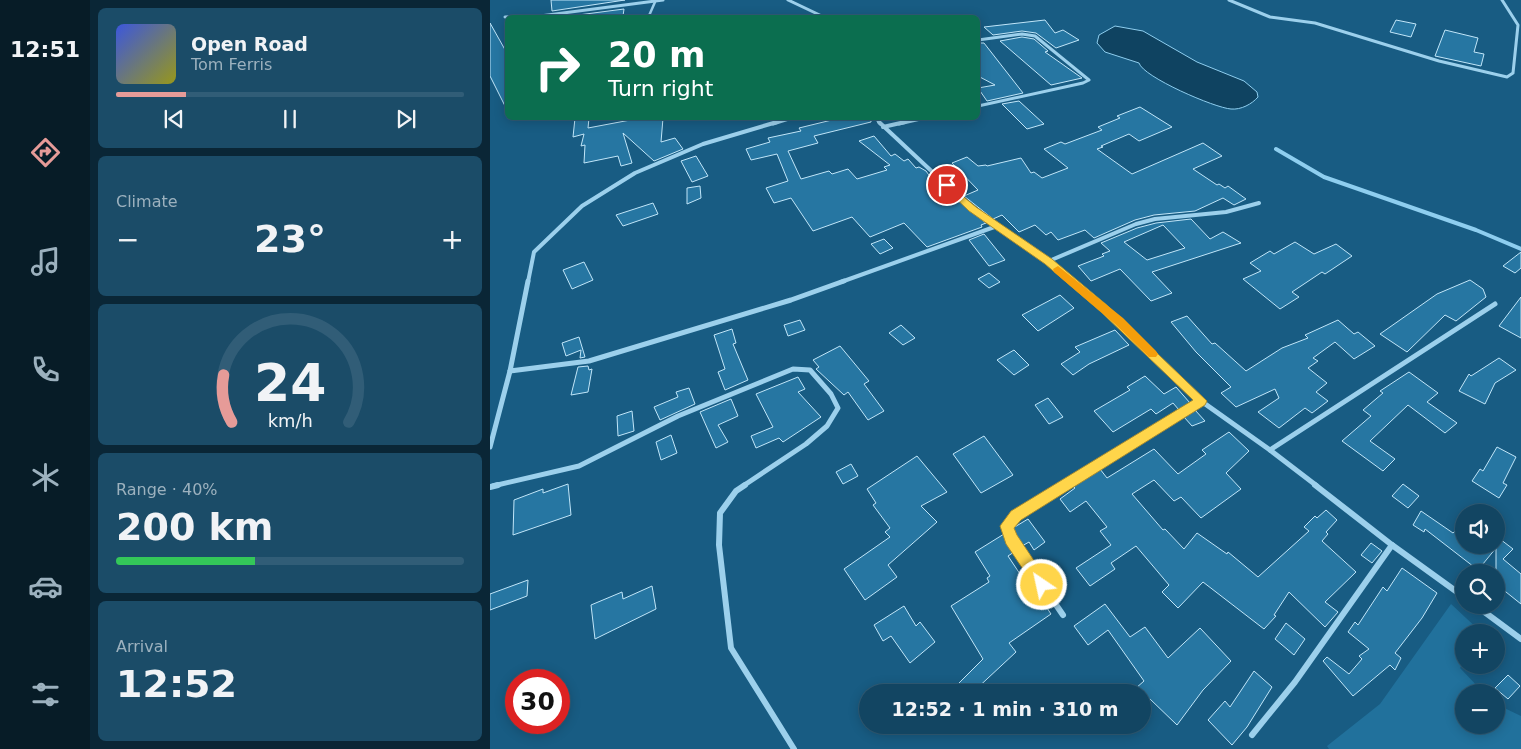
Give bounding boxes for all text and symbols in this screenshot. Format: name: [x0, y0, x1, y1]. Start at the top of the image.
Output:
text: Open Road: [191, 33, 308, 55]
icon: right: [525, 35, 590, 100]
text: 20 m: [608, 35, 705, 75]
text: 12:51: [10, 37, 80, 62]
text: Tom Ferris: [191, 55, 272, 74]
text: Turn right: [608, 76, 713, 101]
icon: previous: [160, 105, 188, 133]
icon: pause: [276, 105, 304, 133]
icon: next: [392, 105, 420, 133]
icon: directions: [28, 135, 63, 170]
pin: [926, 164, 968, 206]
icon: arrive: [933, 171, 961, 199]
text: Climate: [116, 192, 178, 211]
text: 23°: [254, 217, 326, 261]
text: −: [116, 223, 139, 256]
text: +: [441, 223, 464, 256]
icon: music: [28, 244, 63, 279]
icon: phone: [28, 352, 63, 387]
text: 24: [254, 353, 326, 413]
text: km/h: [267, 410, 313, 431]
icon: climate: [28, 460, 63, 495]
text: Range · 40%: [116, 480, 218, 499]
map controls: [1455, 504, 1505, 734]
button: sound: [1455, 504, 1505, 554]
text: 200 km: [116, 505, 273, 549]
position arrow: [1015, 558, 1067, 610]
button: search: [1455, 564, 1505, 614]
icon: car: [28, 569, 63, 604]
button: +: [1455, 624, 1505, 674]
text: Arrival: [116, 637, 168, 656]
text: 12:52: [116, 662, 237, 706]
speed limit sign: 30: [505, 669, 570, 734]
icon: filters: [28, 677, 63, 712]
button: −: [1455, 684, 1505, 734]
text: 12:52 · 1 min · 310 m: [891, 698, 1119, 720]

